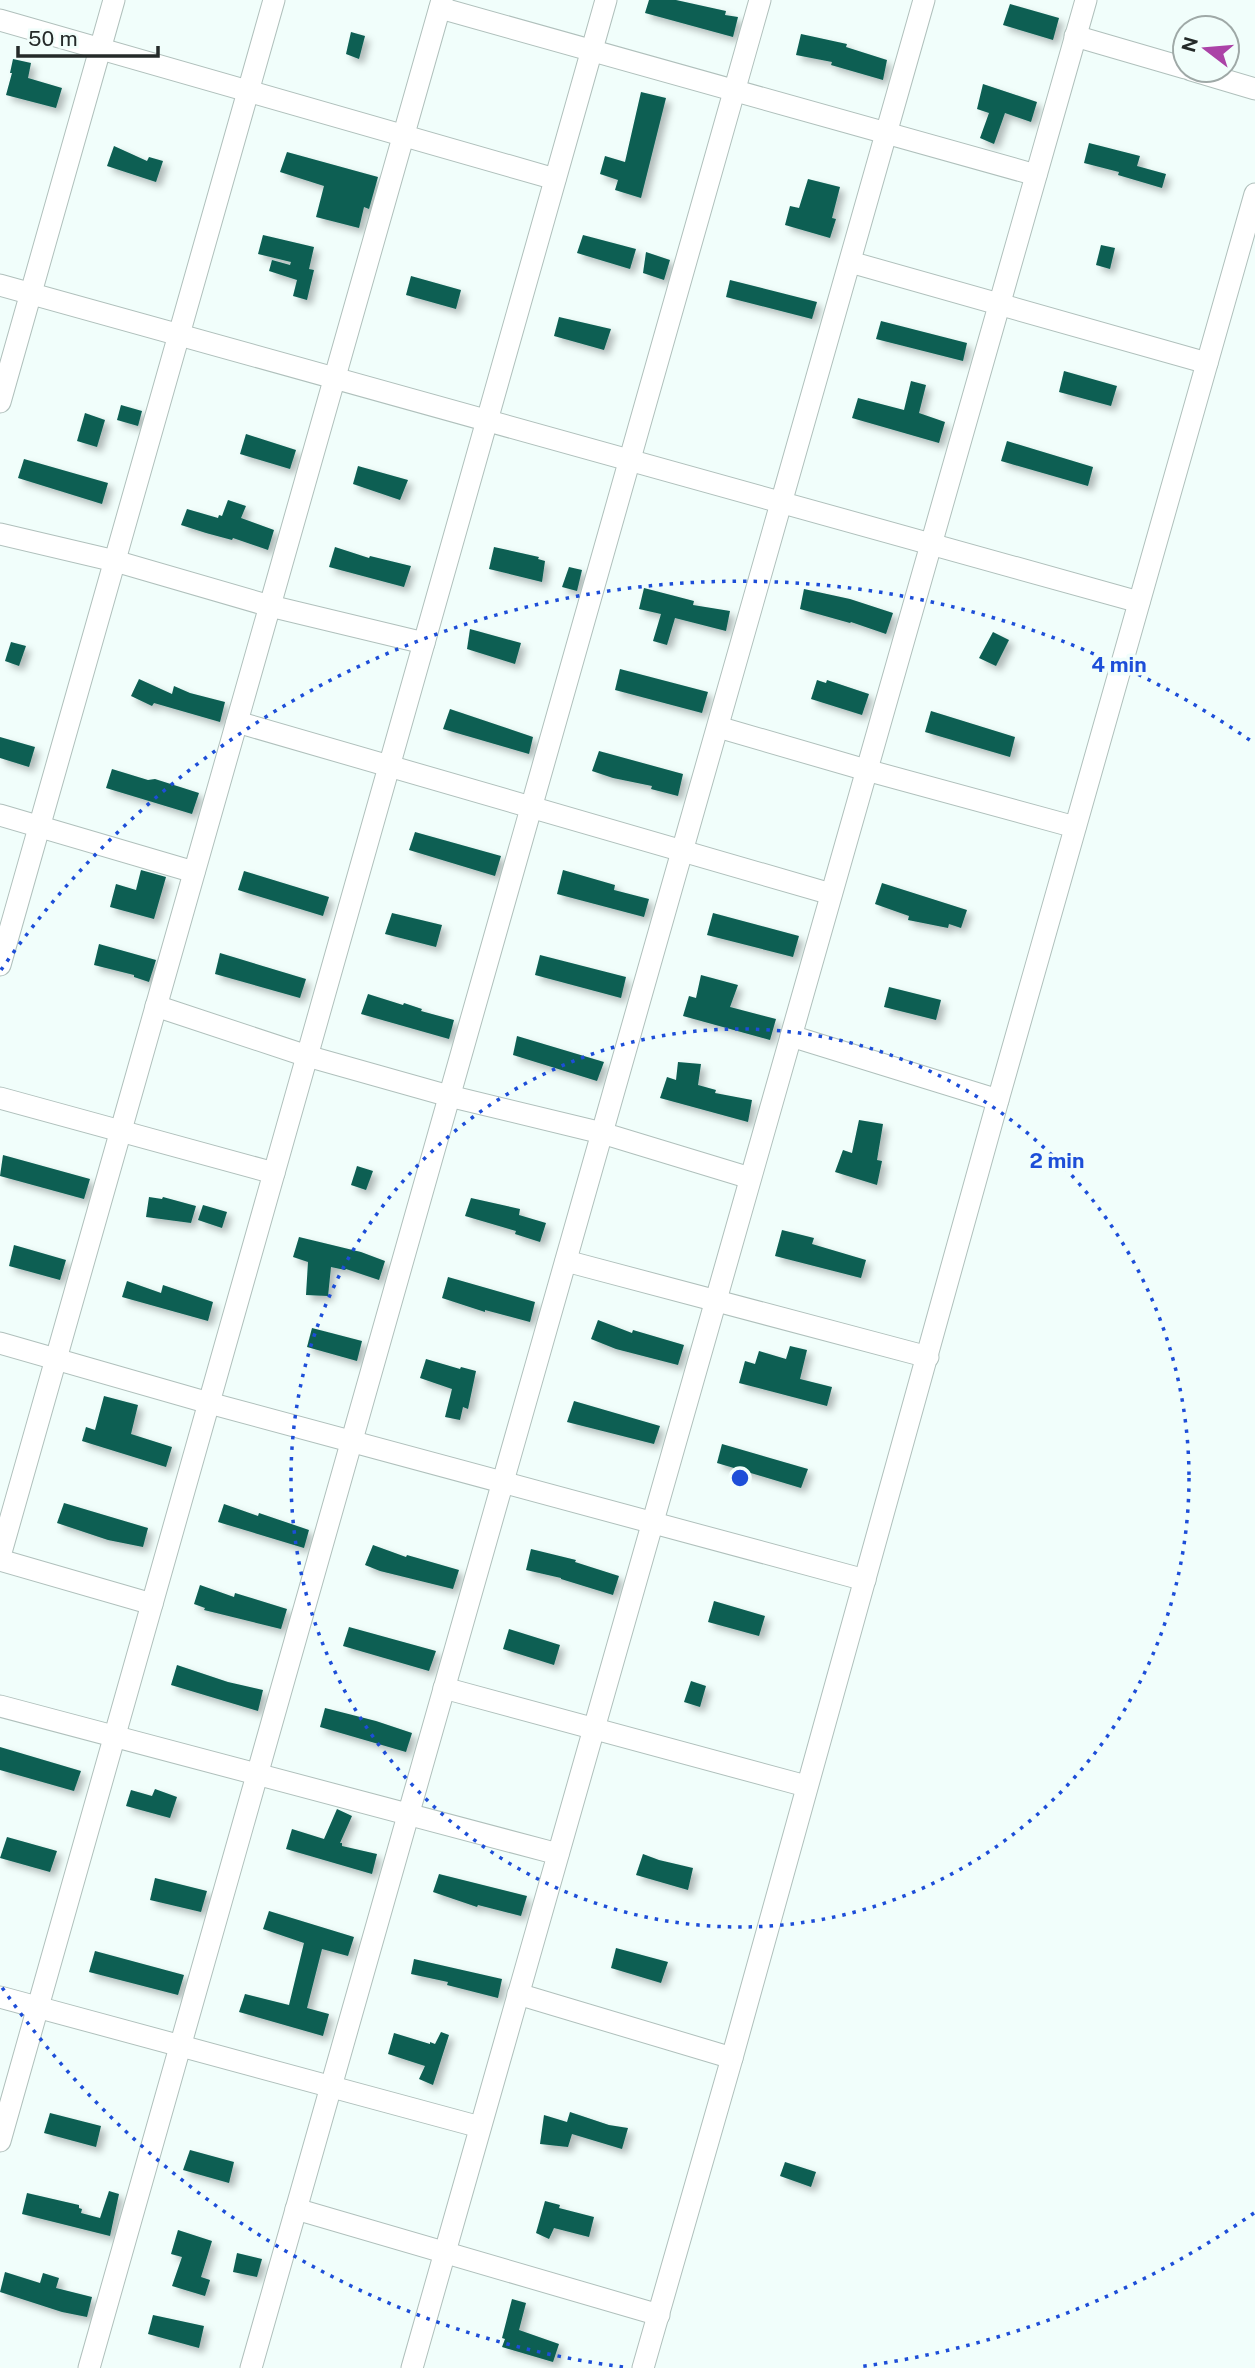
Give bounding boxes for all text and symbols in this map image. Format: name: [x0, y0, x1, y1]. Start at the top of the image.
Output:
scale bar: [18, 14, 158, 58]
north arrow: [1171, 14, 1241, 84]
text: 50 m: [28, 26, 78, 51]
text: N: [1177, 34, 1202, 54]
text: 4 min: [1091, 652, 1147, 677]
text: 2 min: [1029, 1148, 1085, 1173]
centre of rings: [728, 1466, 752, 1490]

